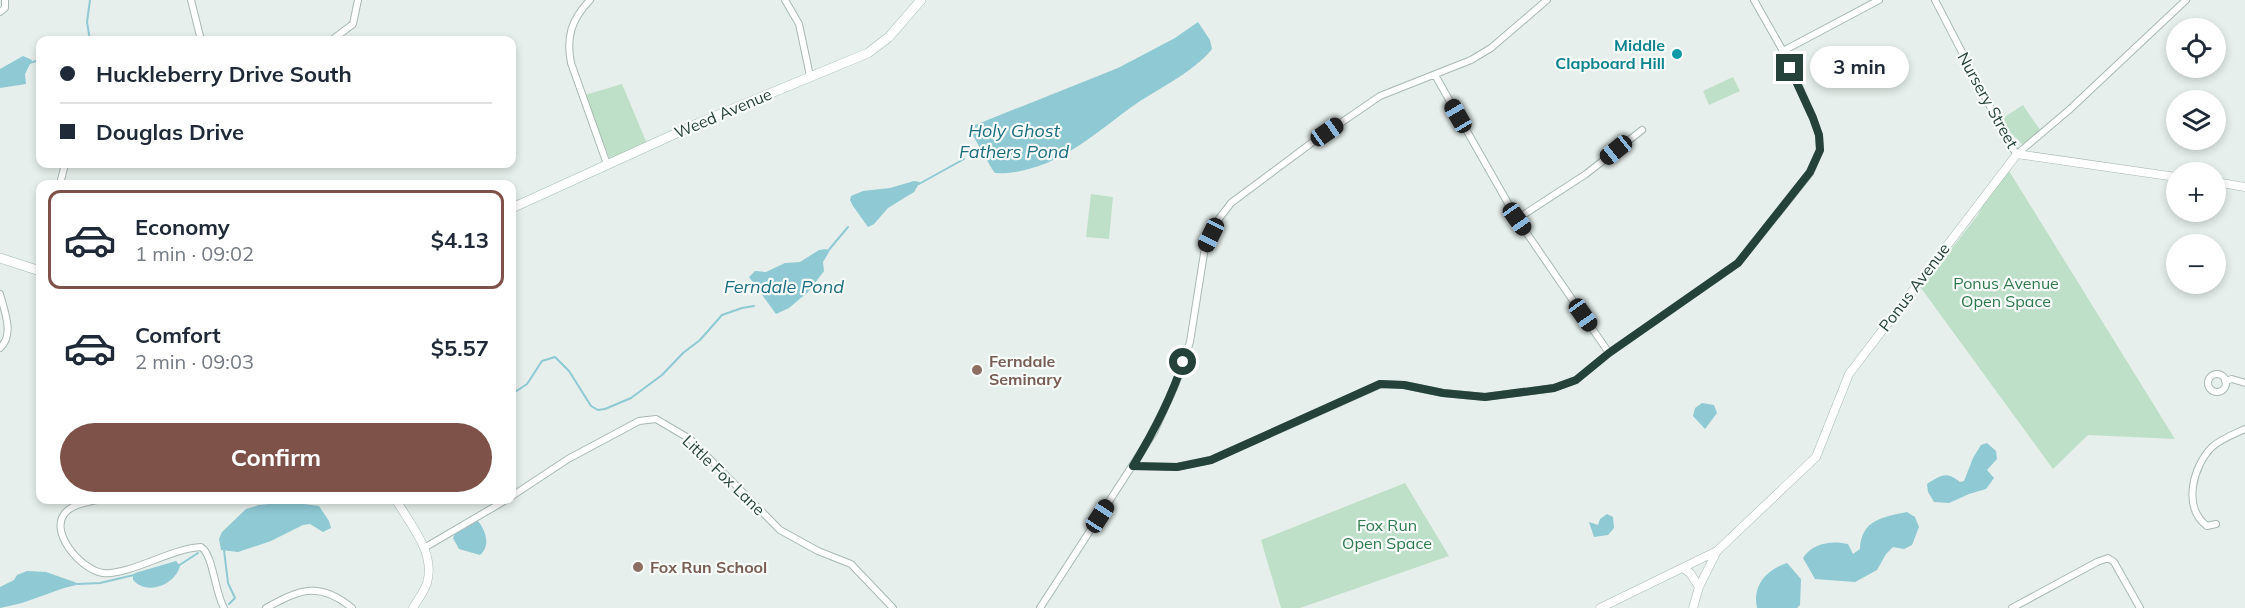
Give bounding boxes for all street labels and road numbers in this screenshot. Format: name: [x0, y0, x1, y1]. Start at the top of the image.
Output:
street label: Nursery Street: [1953, 48, 2023, 152]
street label: Weed Avenue: [671, 84, 775, 142]
street label: Ponus Avenue: [1874, 239, 1954, 335]
street label: Little Fox Lane: [679, 431, 769, 519]

